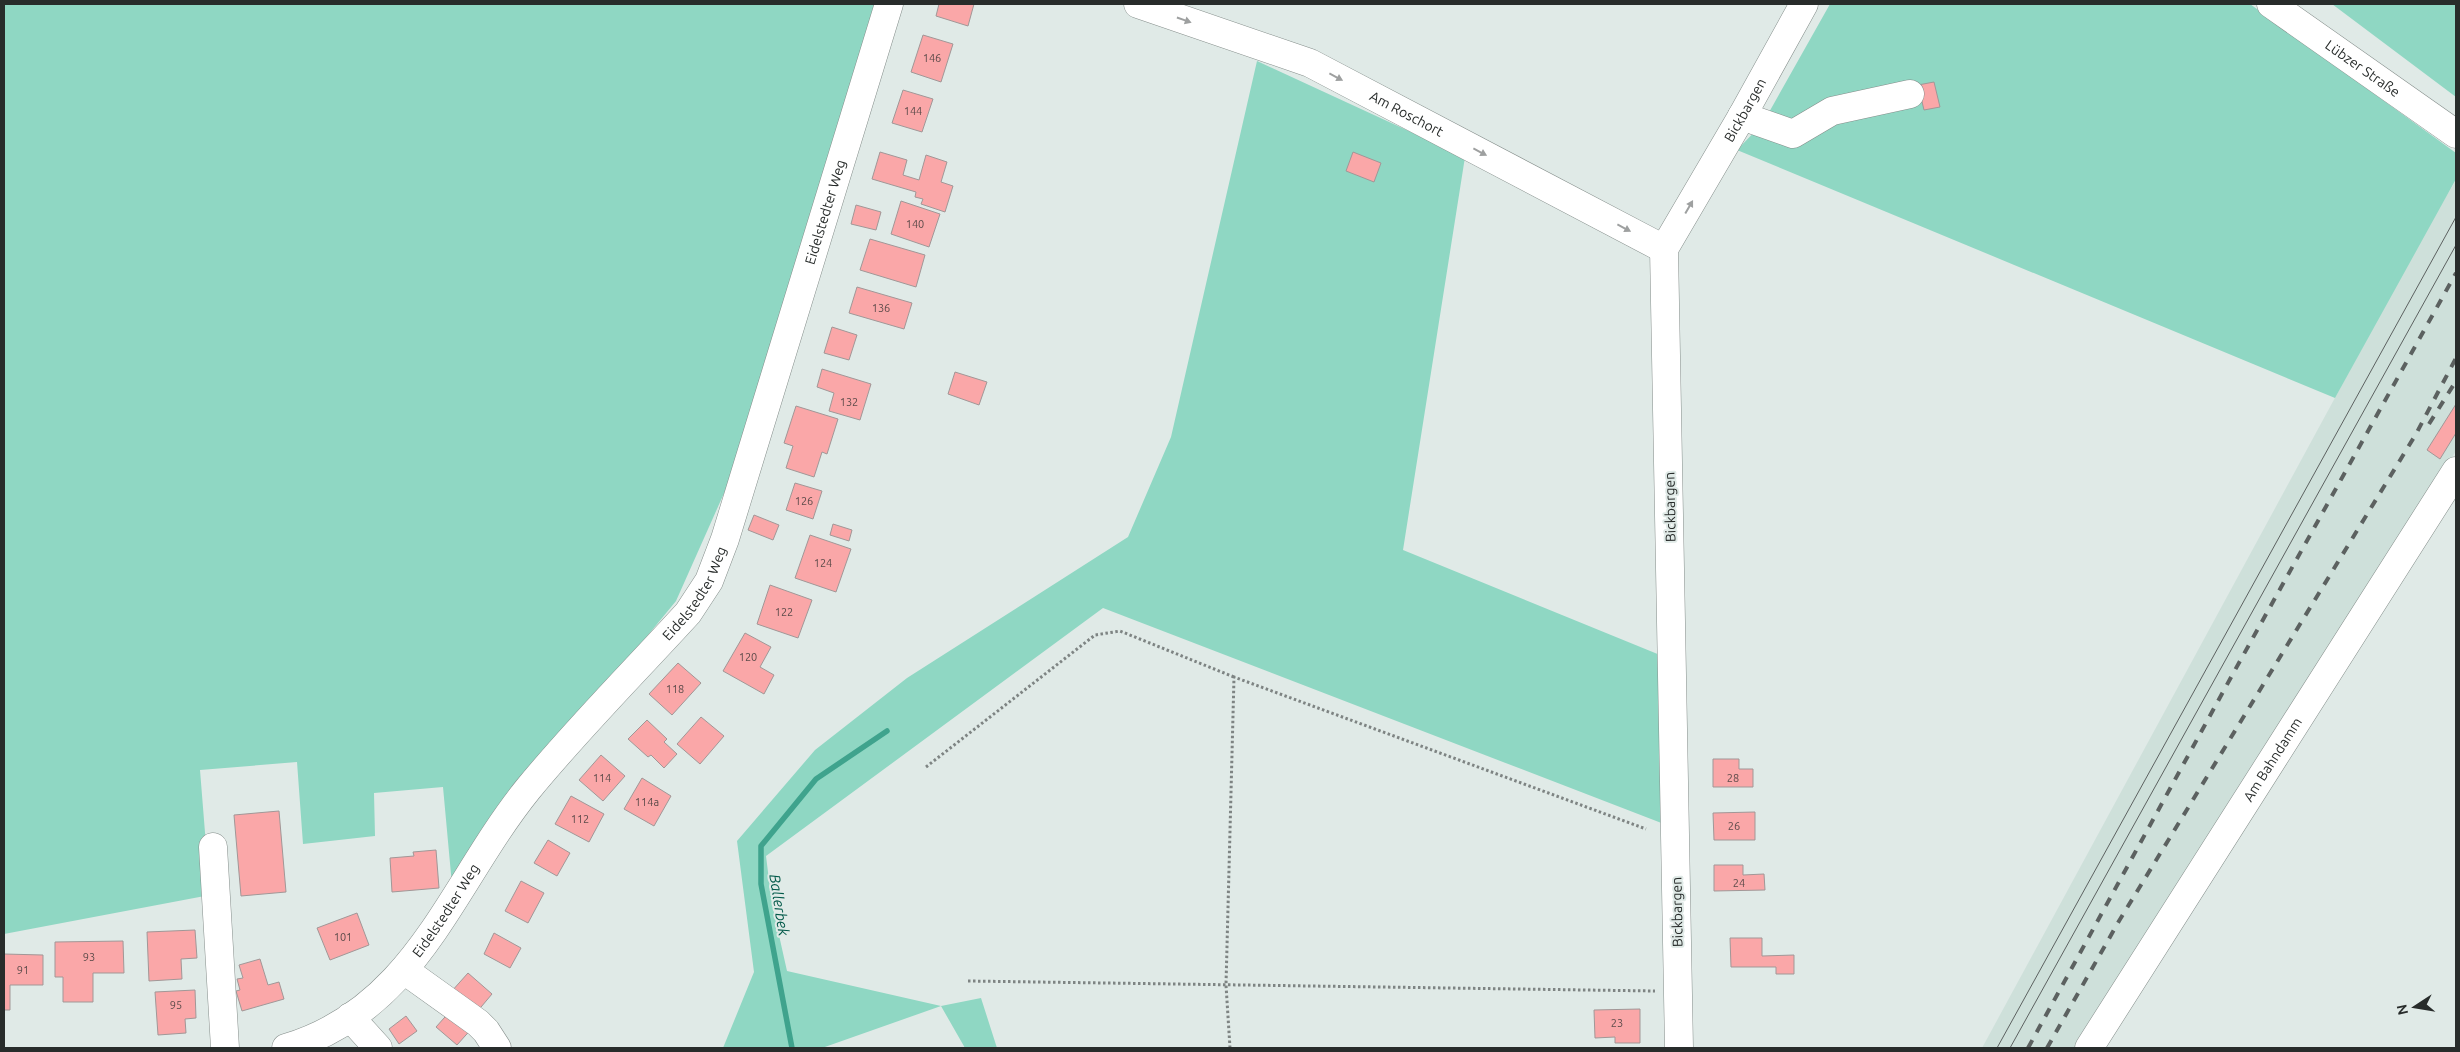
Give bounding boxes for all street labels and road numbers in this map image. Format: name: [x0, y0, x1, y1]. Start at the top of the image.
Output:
street label: Lübzer Straße: [2322, 37, 2403, 100]
street label: Bickbargen: [1721, 75, 1769, 145]
street label: Am Roschort: [1367, 88, 1447, 140]
street label: Eidelstedter Weg: [802, 158, 849, 266]
street label: Bickbargen: [1661, 472, 1679, 542]
street label: Eidelstedter Weg: [659, 544, 729, 643]
street label: Am Bahndamm: [2240, 715, 2305, 804]
street label: Eidelstedter Weg: [409, 861, 482, 960]
street label: Bickbargen: [1668, 877, 1686, 947]

